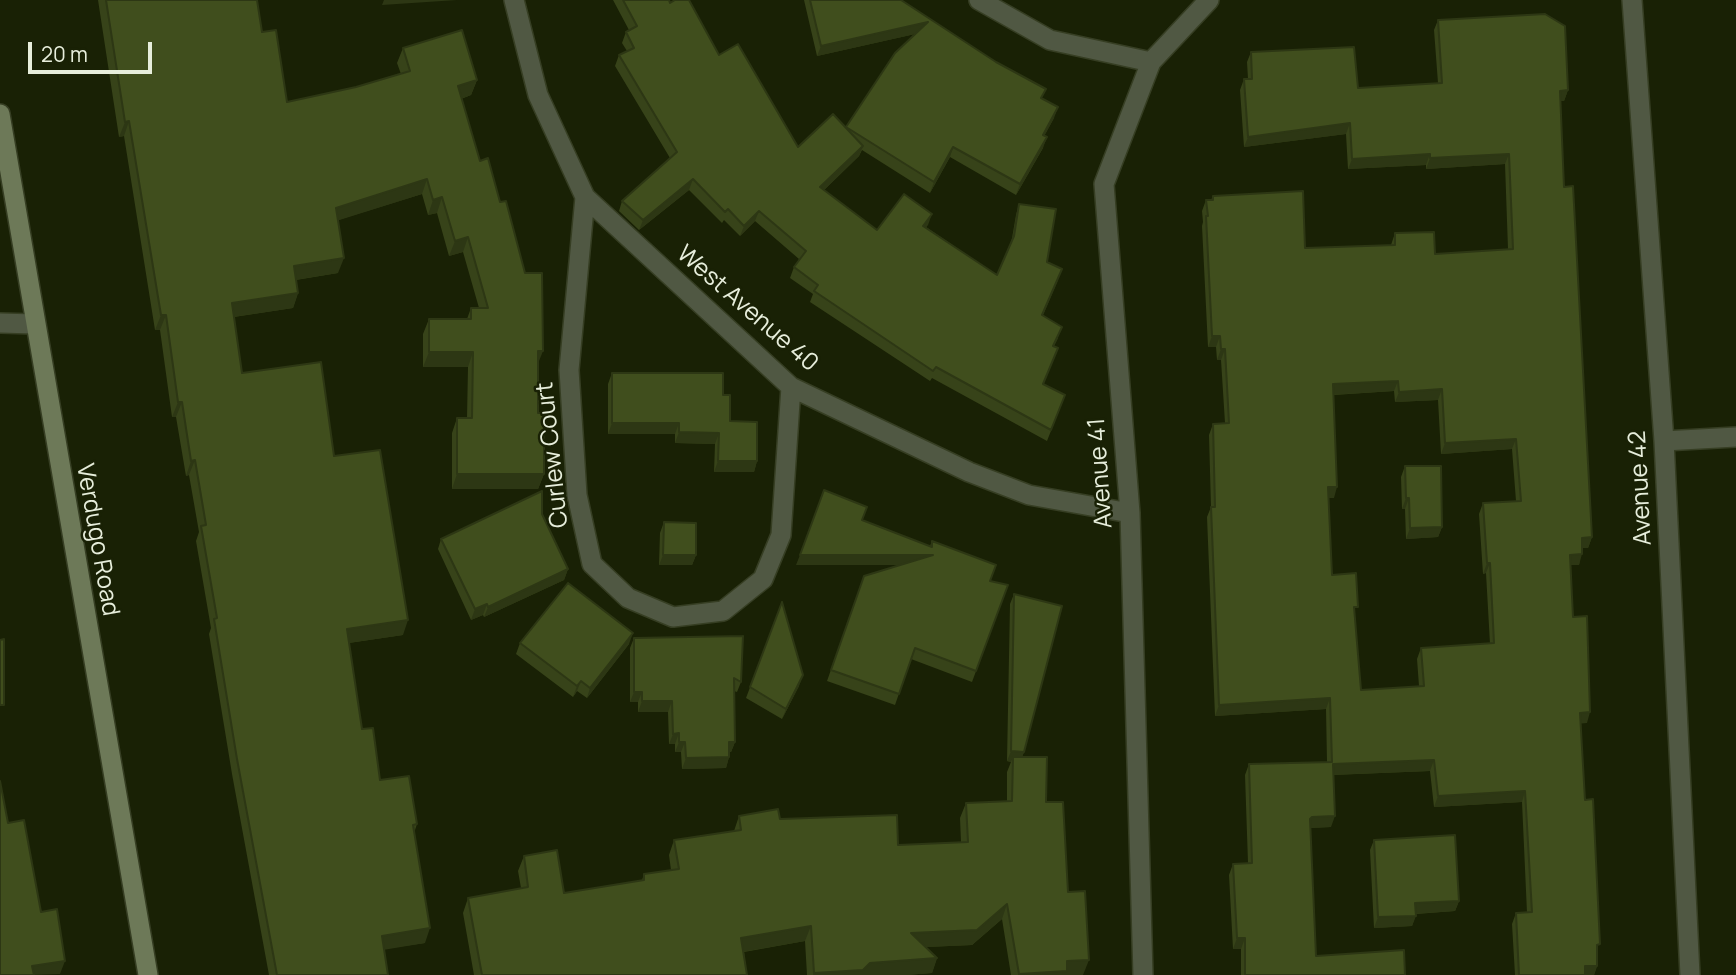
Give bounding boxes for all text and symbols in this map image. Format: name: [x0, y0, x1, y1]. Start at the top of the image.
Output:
scale bar: [32, 28, 156, 72]
text: 20 m: [41, 40, 88, 68]
street label: West Avenue 40: [670, 240, 824, 378]
street label: Curlew Court: [531, 381, 575, 529]
street label: Avenue 41: [1083, 417, 1119, 529]
street label: Avenue 42: [1624, 430, 1658, 546]
street label: Verdugo Road: [69, 462, 125, 618]

